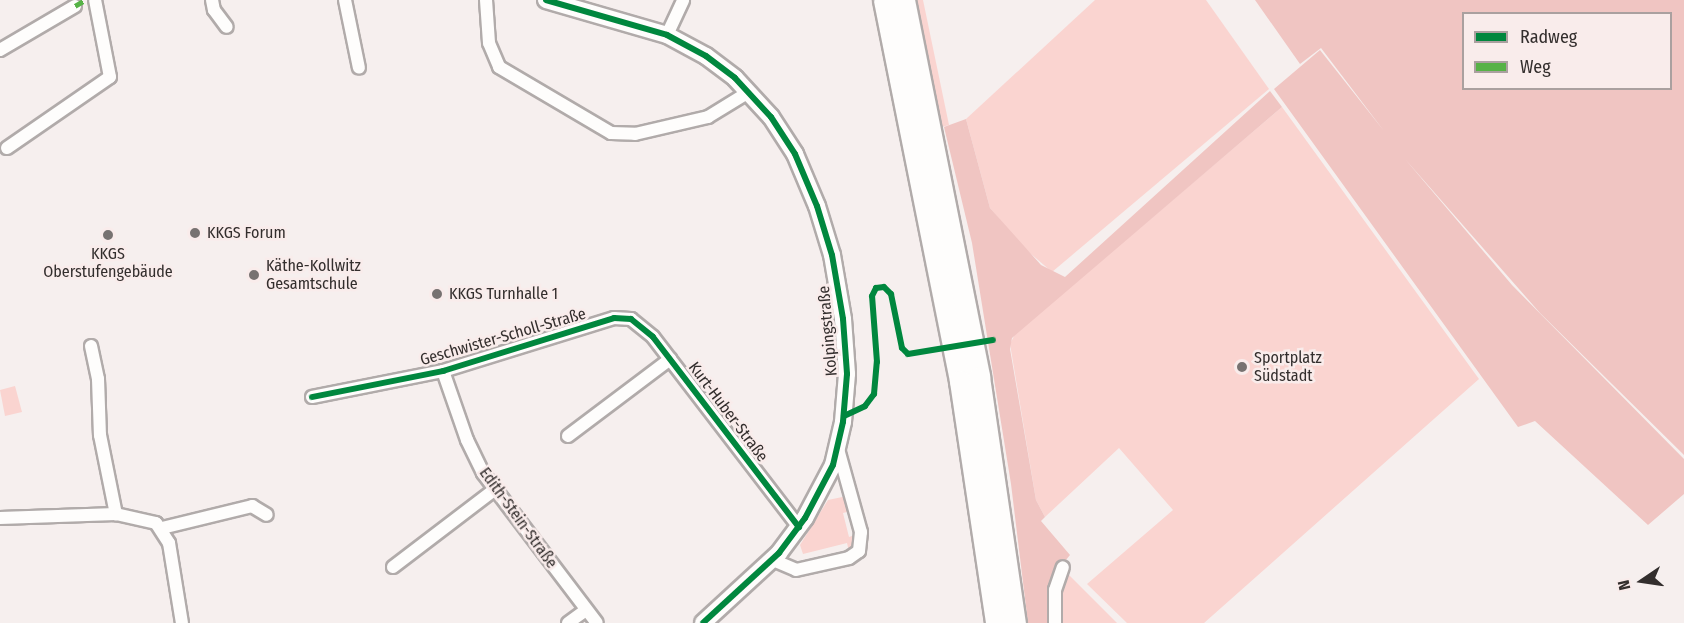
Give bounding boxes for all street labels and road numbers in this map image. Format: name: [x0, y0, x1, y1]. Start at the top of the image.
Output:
street label: Kolpingstraße: [814, 285, 842, 377]
street label: Geschwister-Scholl-Straße: [418, 304, 588, 370]
street label: Kurt-Huber-Straße: [684, 358, 772, 466]
street label: Edith-Stein-Straße: [475, 464, 561, 572]

